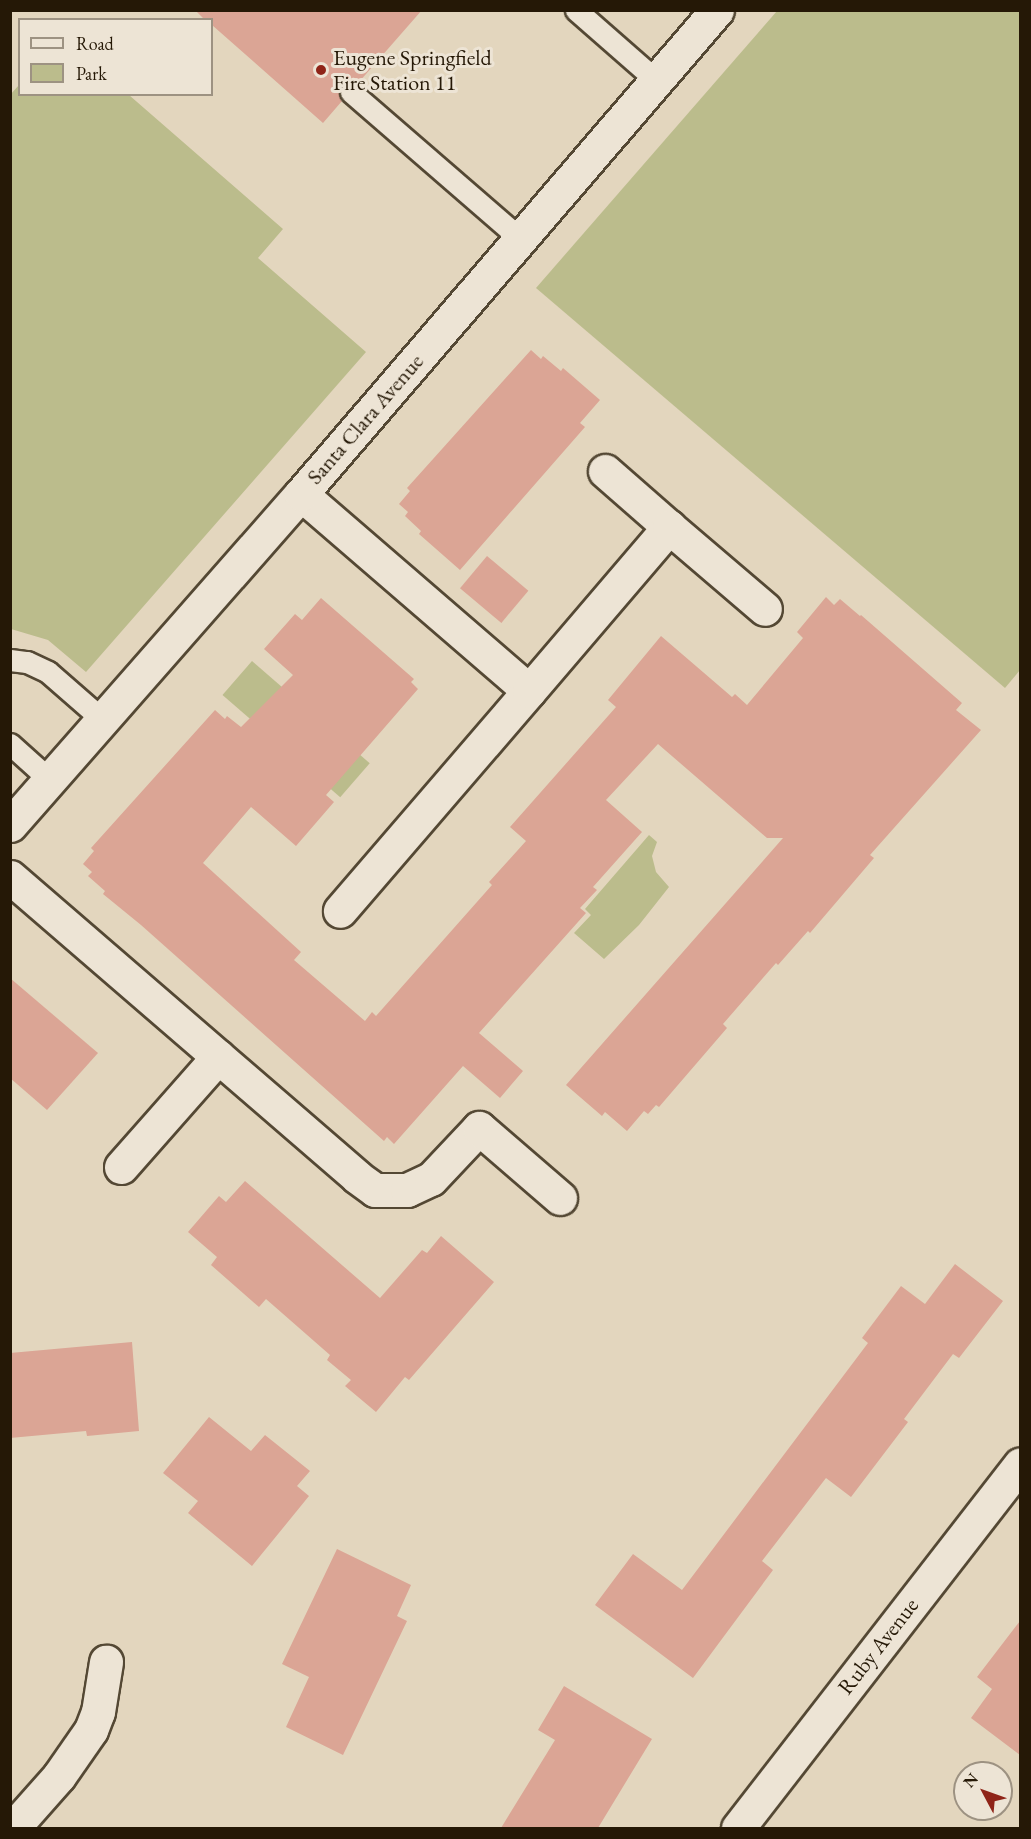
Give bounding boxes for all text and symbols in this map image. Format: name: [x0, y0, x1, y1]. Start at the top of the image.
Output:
legend: [18, 18, 213, 96]
text: Road: [76, 32, 114, 55]
place label: Eugene Springfield Fire Station 11: [333, 44, 492, 96]
text: Park: [76, 62, 107, 85]
marker: Eugene Springfield Fire Station 11: [314, 63, 328, 77]
street label: Santa Clara Avenue: [301, 348, 429, 490]
street label: Ruby Avenue: [832, 1592, 924, 1700]
north arrow: [953, 1761, 1013, 1821]
text: N: [958, 1768, 983, 1792]

